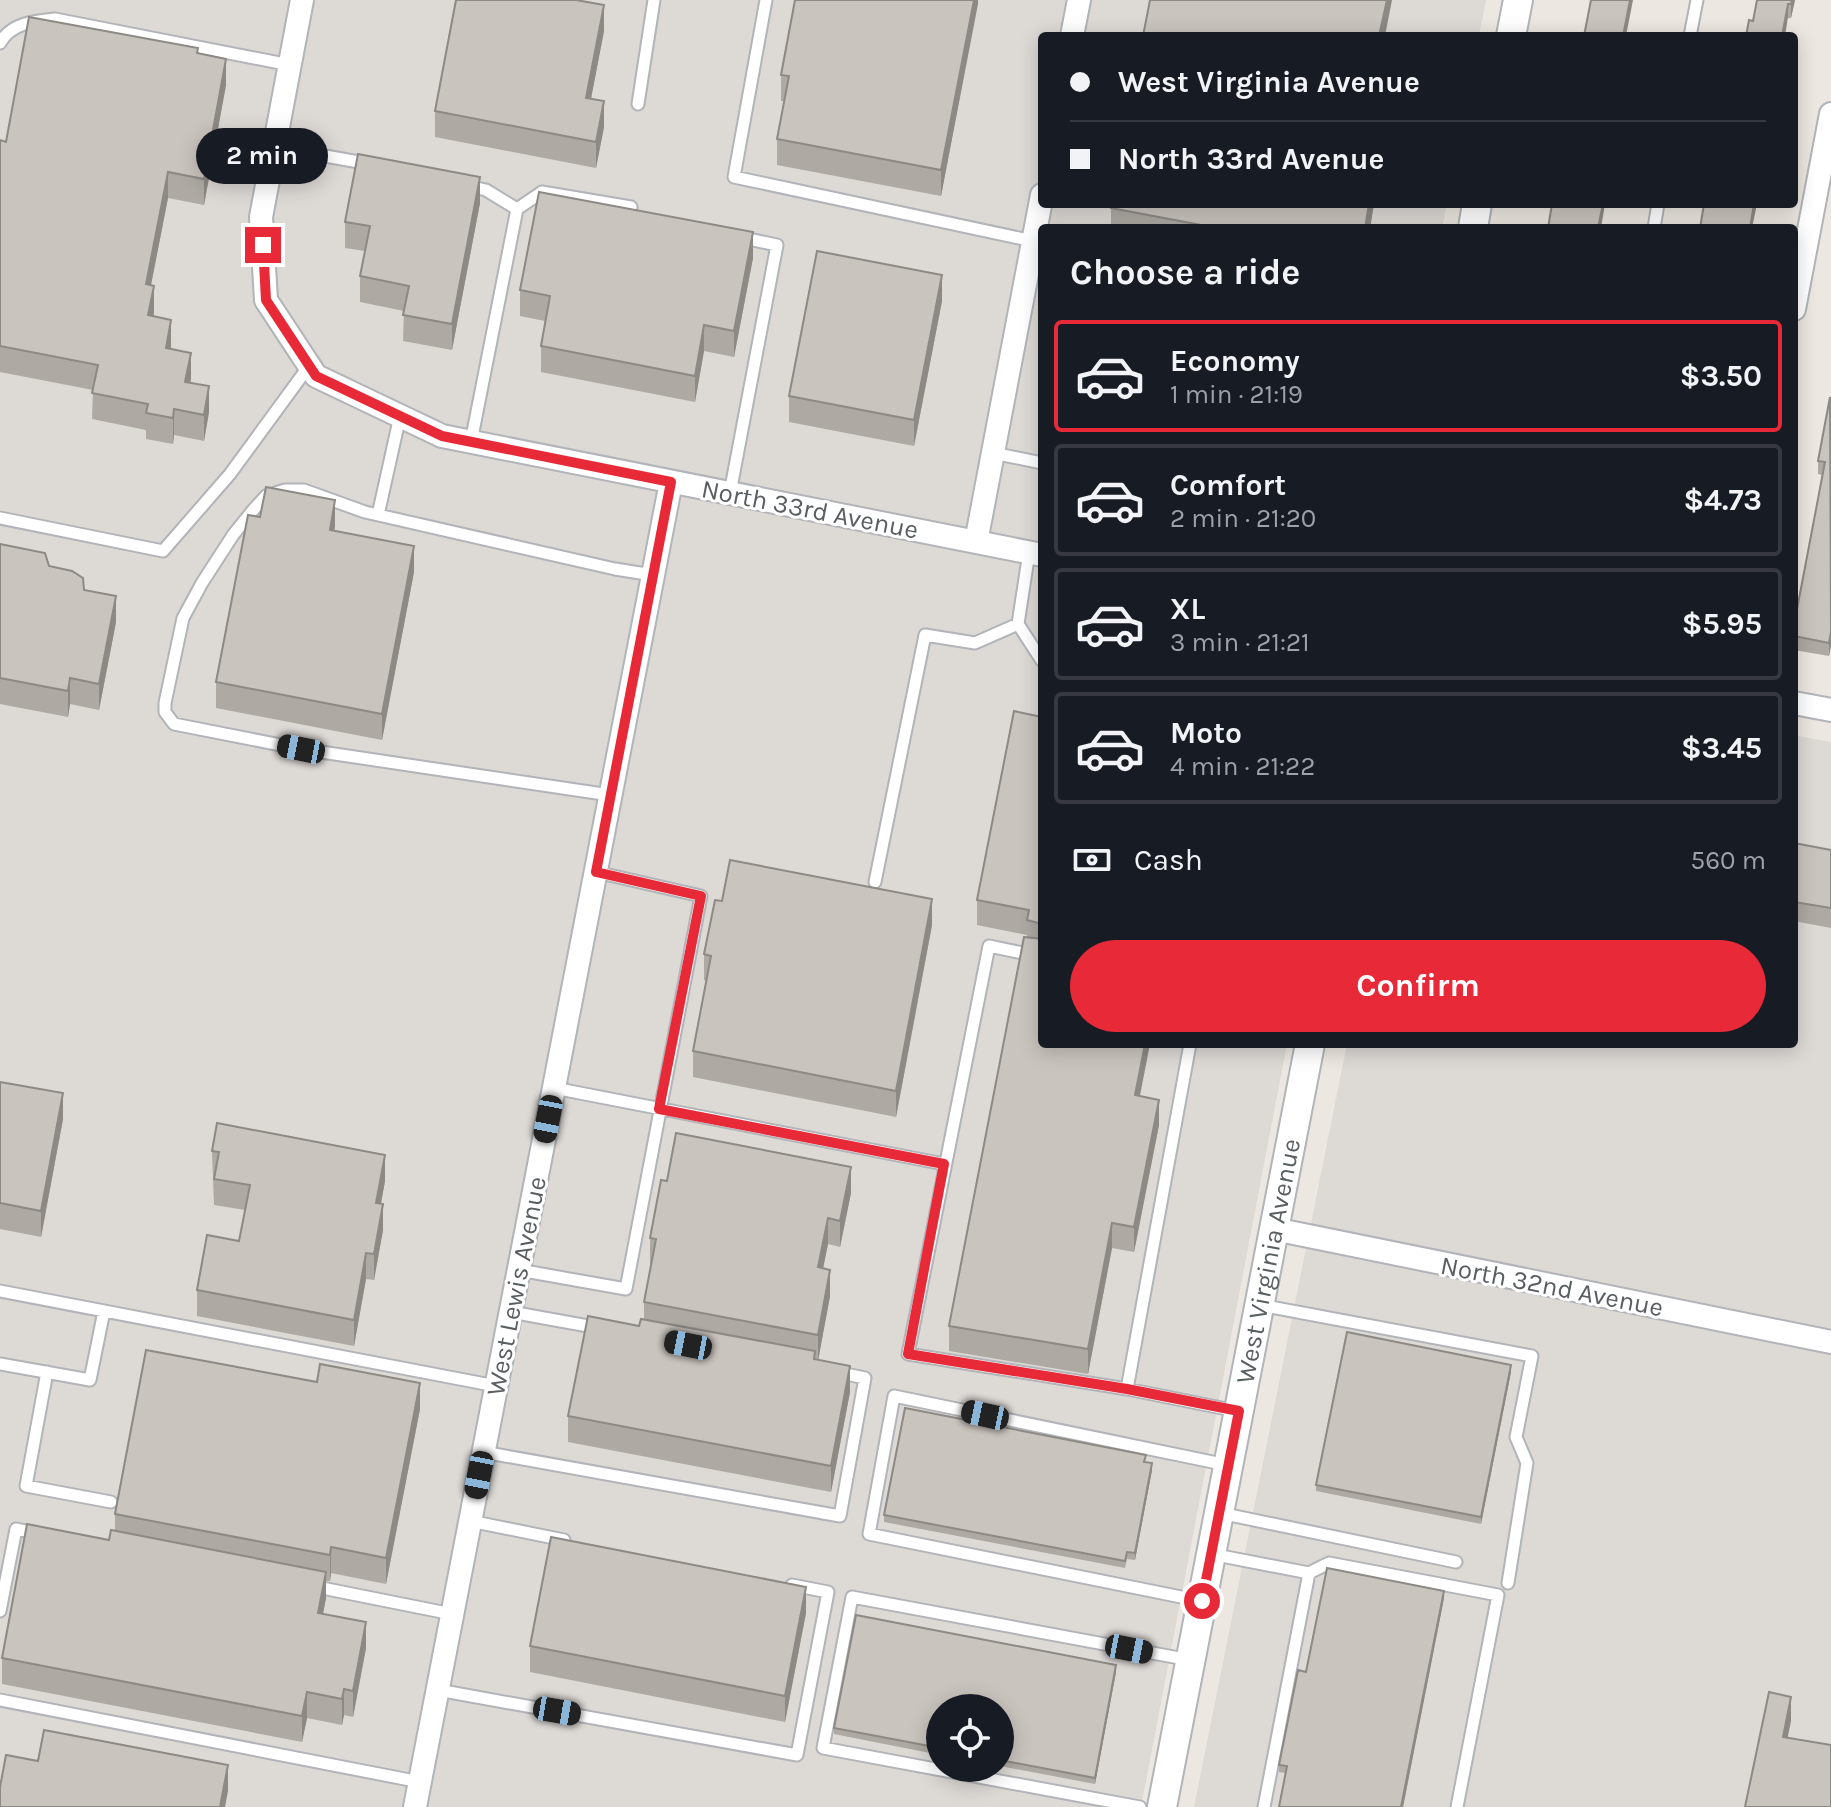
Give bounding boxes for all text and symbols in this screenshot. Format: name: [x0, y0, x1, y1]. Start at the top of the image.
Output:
text: West Virginia Avenue: [1118, 64, 1420, 100]
callout: 2 min: [197, 129, 329, 185]
text: 2 min: [226, 140, 298, 171]
text: North 33rd Avenue: [1118, 141, 1385, 177]
route end: [245, 227, 281, 263]
text: Choose a ride: [1070, 251, 1300, 293]
icon: car: [1074, 340, 1146, 412]
text: Economy: [1170, 343, 1300, 379]
text: $3.50: [1680, 358, 1762, 394]
text: 1 min · 21:19: [1170, 379, 1303, 410]
icon: car: [1074, 464, 1146, 536]
text: Comfort: [1170, 467, 1286, 503]
street label: North 33rd Avenue: [699, 473, 921, 546]
text: $4.73: [1683, 482, 1762, 518]
text: 2 min · 21:20: [1170, 503, 1316, 534]
icon: car: [1074, 588, 1146, 660]
text: XL: [1170, 591, 1205, 627]
text: $5.95: [1682, 606, 1762, 642]
text: 3 min · 21:21: [1170, 627, 1310, 658]
icon: car: [1074, 712, 1146, 784]
text: Moto: [1170, 715, 1242, 751]
text: $3.45: [1681, 730, 1762, 766]
car: [275, 733, 327, 765]
text: 4 min · 21:22: [1170, 751, 1315, 782]
icon: cash: [1070, 838, 1114, 882]
text: Cash: [1134, 842, 1203, 878]
text: 560 m: [1691, 845, 1766, 876]
button: Confirm: [1070, 940, 1766, 1032]
car: [532, 1093, 564, 1145]
street label: West Virginia Avenue: [1229, 1136, 1307, 1386]
street label: West Lewis Avenue: [480, 1174, 553, 1398]
street label: North 32nd Avenue: [1438, 1250, 1666, 1323]
car: [662, 1329, 714, 1361]
car: [959, 1398, 1011, 1432]
car: [463, 1449, 495, 1501]
route start: [1184, 1583, 1220, 1619]
car: [1103, 1633, 1155, 1665]
map controls: [926, 1694, 1014, 1782]
button: locate: [926, 1694, 1014, 1782]
car: [531, 1695, 583, 1727]

